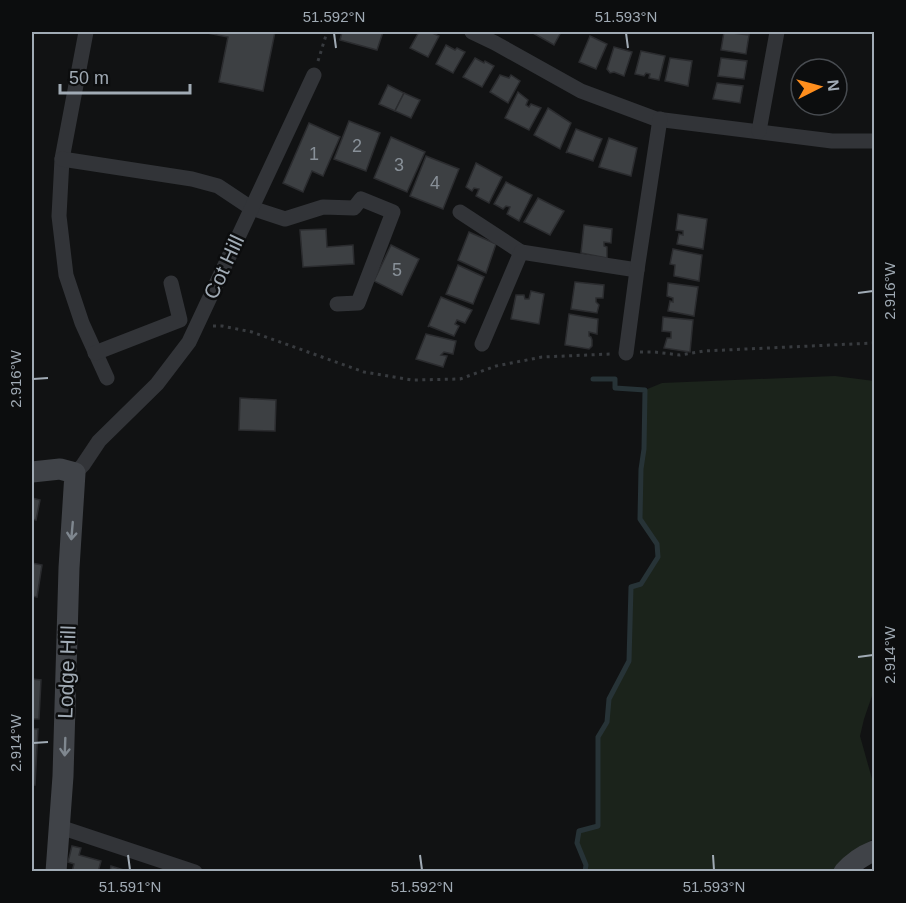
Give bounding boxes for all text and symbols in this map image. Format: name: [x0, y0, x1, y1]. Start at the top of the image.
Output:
text: 51.592°N: [303, 8, 365, 25]
text: 51.593°N: [595, 8, 657, 25]
scale bar: [60, 57, 190, 95]
north arrow: [789, 57, 849, 117]
text: 50 m: [69, 68, 109, 88]
text: N: [824, 79, 842, 92]
house number: 2: [352, 136, 362, 156]
house number: 1: [309, 144, 319, 164]
house number: 3: [394, 155, 404, 175]
house number: 4: [430, 173, 440, 193]
street label: Cot Hill: [199, 231, 248, 302]
house number: 5: [392, 260, 402, 280]
text: 2.916°W: [881, 261, 898, 320]
text: 2.916°W: [7, 349, 24, 408]
one-way arrow: [66, 521, 77, 541]
street label: Lodge Hill: [53, 625, 80, 719]
text: 2.914°W: [881, 625, 898, 684]
text: 2.914°W: [7, 713, 24, 772]
one-way arrow: [59, 736, 70, 756]
text: 51.591°N: [99, 878, 161, 895]
text: 51.592°N: [391, 878, 453, 895]
text: 51.593°N: [683, 878, 745, 895]

